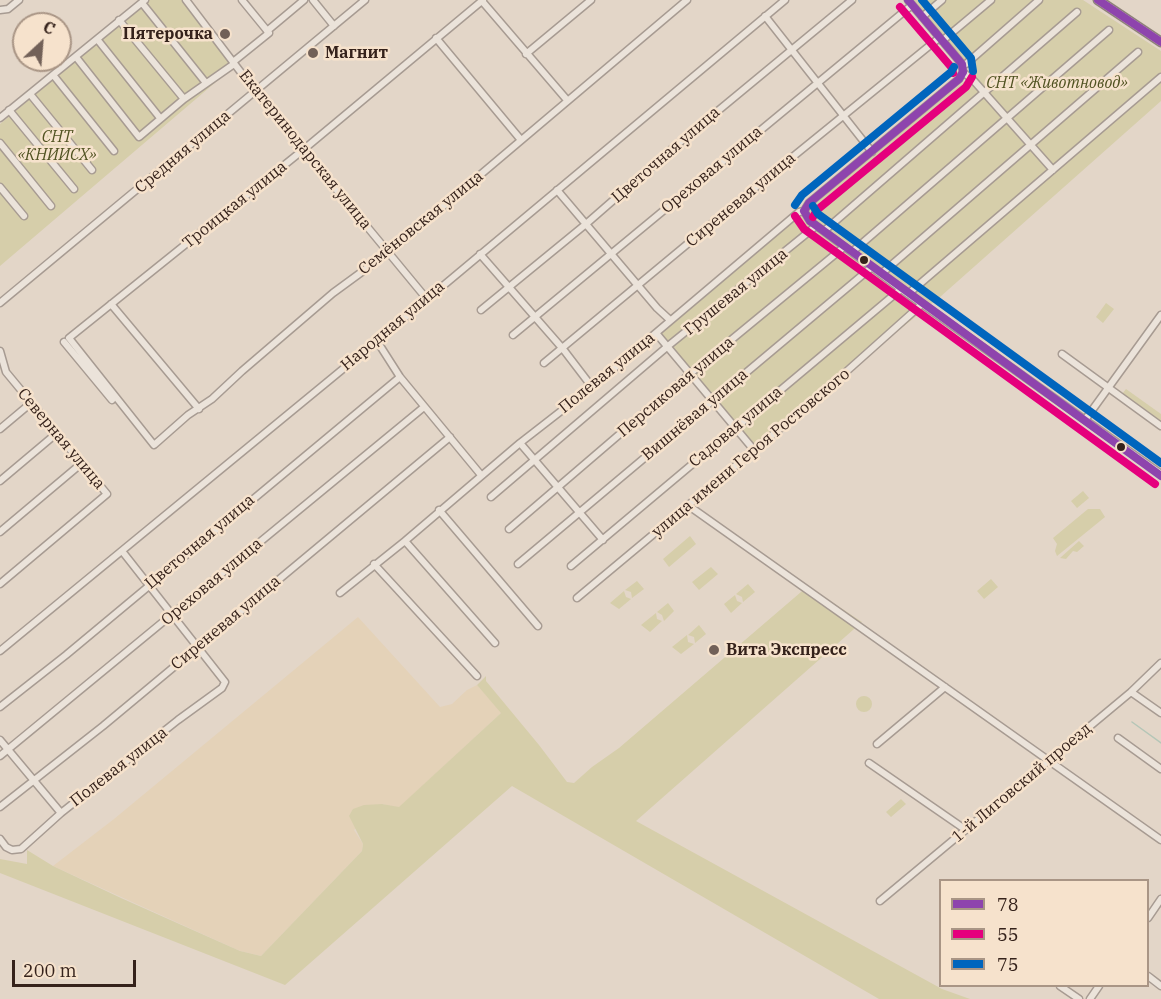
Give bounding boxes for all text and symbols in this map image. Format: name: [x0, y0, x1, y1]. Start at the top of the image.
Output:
north arrow: [12, 12, 72, 72]
text: С: [40, 16, 58, 39]
place label: Пятерочка: [123, 24, 213, 44]
marker: Пятерочка: [218, 27, 232, 41]
place label: Магнит: [325, 43, 388, 63]
marker: Магнит: [306, 46, 320, 60]
street label: Екатеринодарская улица: [235, 66, 375, 234]
park label: СНТ «Животновод»: [986, 73, 1128, 93]
street label: Цветочная улица: [608, 103, 724, 207]
street label: Средняя улица: [131, 107, 235, 197]
street label: Ореховая улица: [658, 122, 766, 218]
park label: СНТ «КНИИСХ»: [17, 127, 97, 165]
street label: Сиреневая улица: [682, 149, 800, 251]
street label: Троицкая улица: [179, 157, 291, 253]
street label: Семёновская улица: [355, 167, 487, 279]
street label: Грушевая улица: [680, 244, 792, 340]
unlabelled marker: [858, 254, 870, 266]
street label: Народная улица: [337, 277, 449, 375]
street label: Полевая улица: [555, 328, 659, 418]
street label: Персиковая улица: [614, 333, 738, 441]
street label: улица имени Героя Ростовского: [648, 364, 854, 542]
street label: Вишнёвая улица: [638, 365, 752, 465]
street label: Садовая улица: [685, 382, 787, 472]
street label: Северная улица: [13, 385, 109, 493]
unlabelled marker: [1115, 441, 1127, 453]
street label: Цветочная улица: [141, 491, 259, 593]
street label: Ореховая улица: [158, 534, 266, 630]
street label: Сиреневая улица: [167, 572, 285, 674]
place label: Вита Экспресс: [726, 640, 847, 660]
marker: Вита Экспресс: [707, 643, 721, 657]
street label: 1-й Лиговский проезд: [948, 719, 1096, 847]
street label: Полевая улица: [67, 723, 171, 811]
legend: [939, 879, 1149, 987]
text: 78: [997, 893, 1019, 916]
text: 55: [997, 923, 1019, 946]
scale bar: [15, 948, 140, 986]
text: 75: [997, 953, 1019, 976]
text: 200 m: [23, 959, 77, 982]

